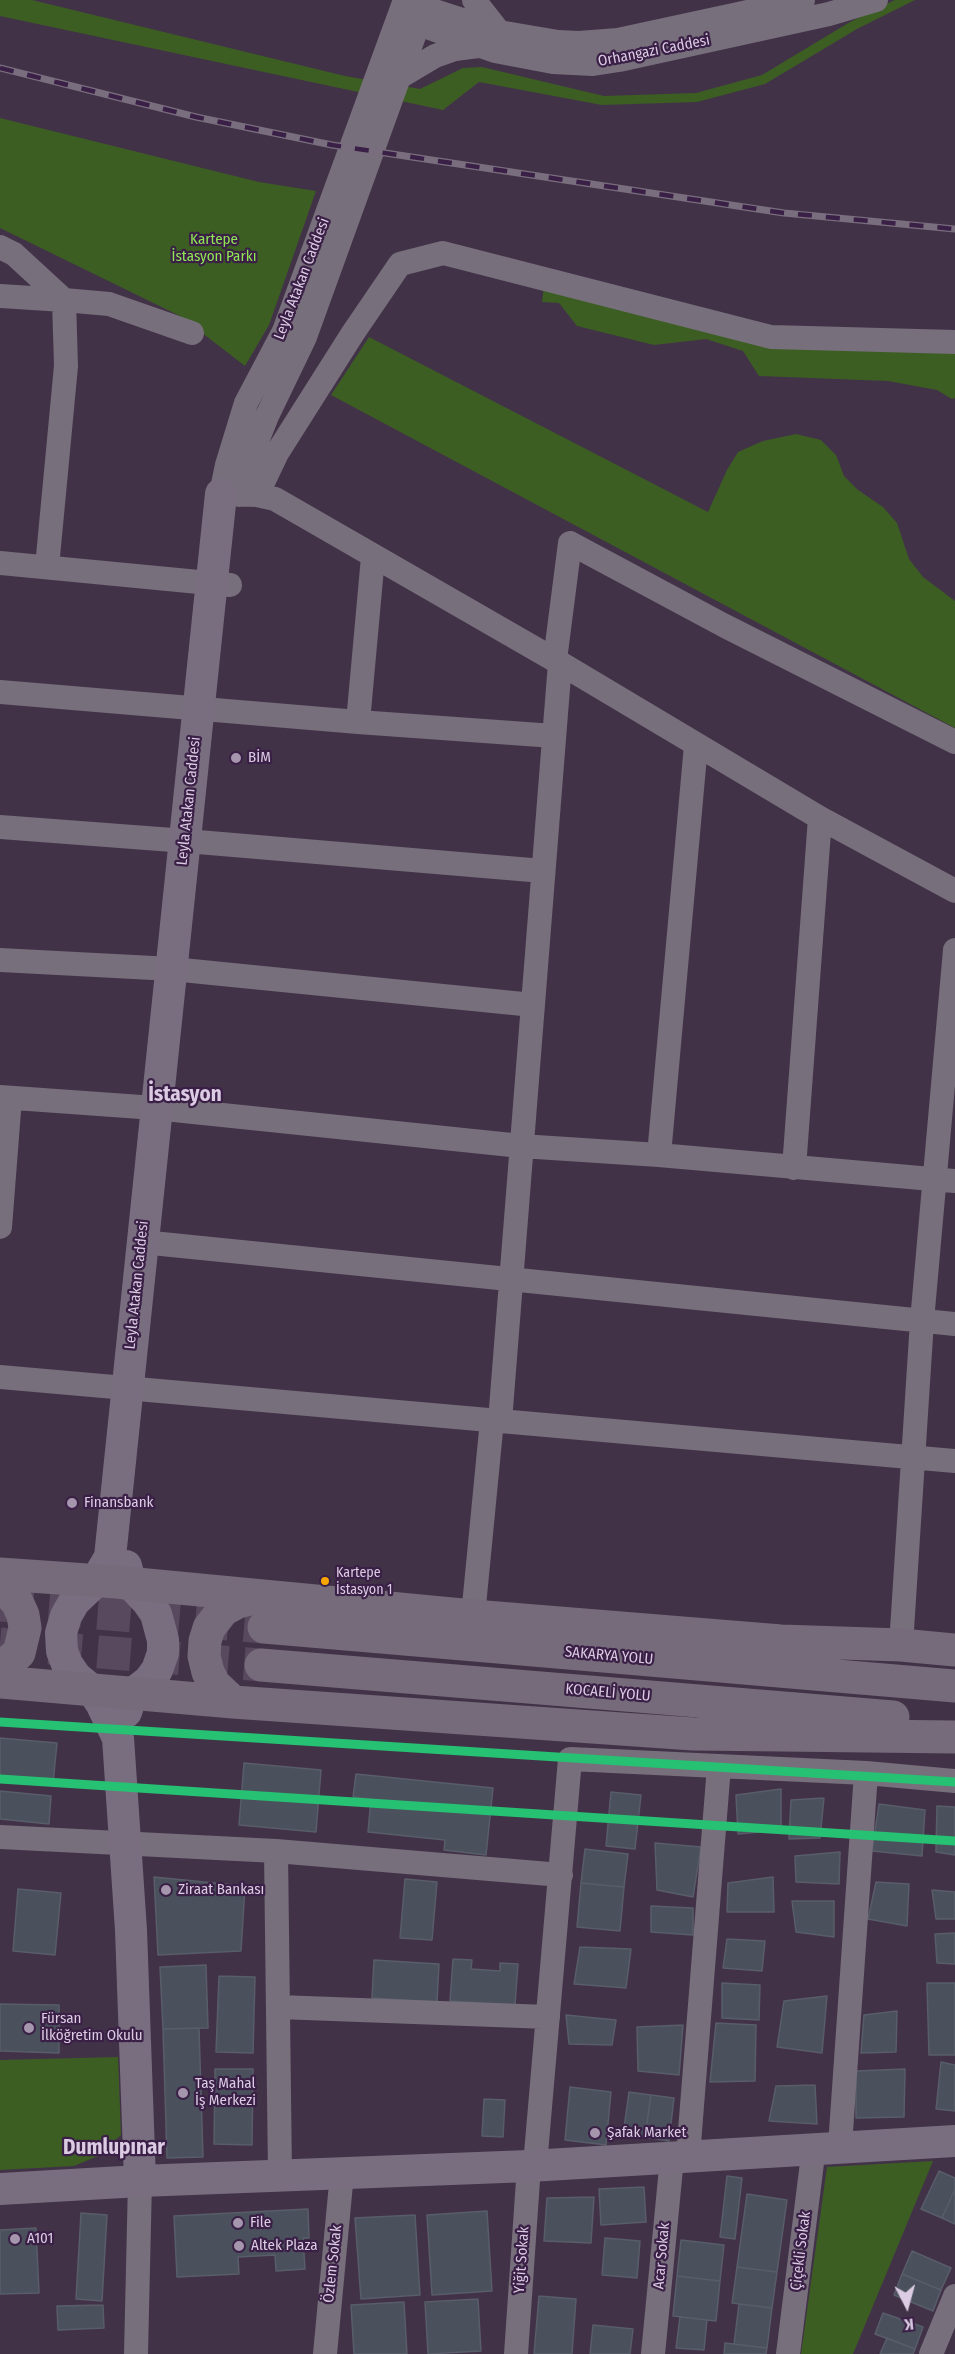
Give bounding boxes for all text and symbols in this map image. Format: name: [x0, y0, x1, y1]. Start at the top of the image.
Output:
street label: Orhangazi Caddesi: [596, 31, 712, 71]
street label: Leyla Atakan Caddesi: [270, 215, 334, 343]
park label: Kartepe İstasyon Parkı: [172, 231, 256, 266]
street label: Leyla Atakan Caddesi: [173, 736, 205, 866]
place label: BİM: [248, 749, 271, 767]
marker: BİM: [229, 751, 243, 765]
district label: İstasyon: [148, 1082, 222, 1108]
street label: Leyla Atakan Caddesi: [121, 1220, 153, 1350]
place label: Finansbank: [84, 1494, 154, 1512]
marker: Finansbank: [65, 1496, 79, 1510]
place label: Kartepe İstasyon 1: [336, 1565, 392, 1598]
marker: Kartepe İstasyon 1: [319, 1575, 331, 1587]
street label: SAKARYA YOLU: [564, 1643, 654, 1669]
street label: KOCAELİ YOLU: [565, 1680, 651, 1706]
place label: Ziraat Bankası: [178, 1881, 264, 1899]
marker: Ziraat Bankası: [159, 1883, 173, 1897]
place label: Fürsan İlköğretim Okulu: [41, 2010, 143, 2045]
marker: Fürsan İlköğretim Okulu: [22, 2021, 36, 2035]
place label: Taş Mahal İş Merkezi: [195, 2075, 256, 2110]
marker: Taş Mahal İş Merkezi: [176, 2086, 190, 2100]
place label: Şafak Market: [607, 2124, 686, 2142]
marker: Şafak Market: [588, 2126, 602, 2140]
district label: Dumlupınar: [63, 2135, 165, 2161]
street label: Çiçekli Sokak: [787, 2210, 815, 2292]
place label: File: [250, 2214, 271, 2232]
marker: File: [231, 2216, 245, 2230]
street label: Acar Sokak: [650, 2222, 674, 2290]
street label: Özlem Sokak: [320, 2224, 346, 2304]
street label: Yiğit Sokak: [511, 2226, 533, 2294]
place label: A101: [27, 2230, 53, 2248]
marker: A101: [8, 2232, 22, 2246]
place label: Altek Plaza: [251, 2237, 317, 2255]
marker: Altek Plaza: [232, 2239, 246, 2253]
north arrow: [877, 2276, 937, 2336]
text: K: [903, 2314, 915, 2334]

